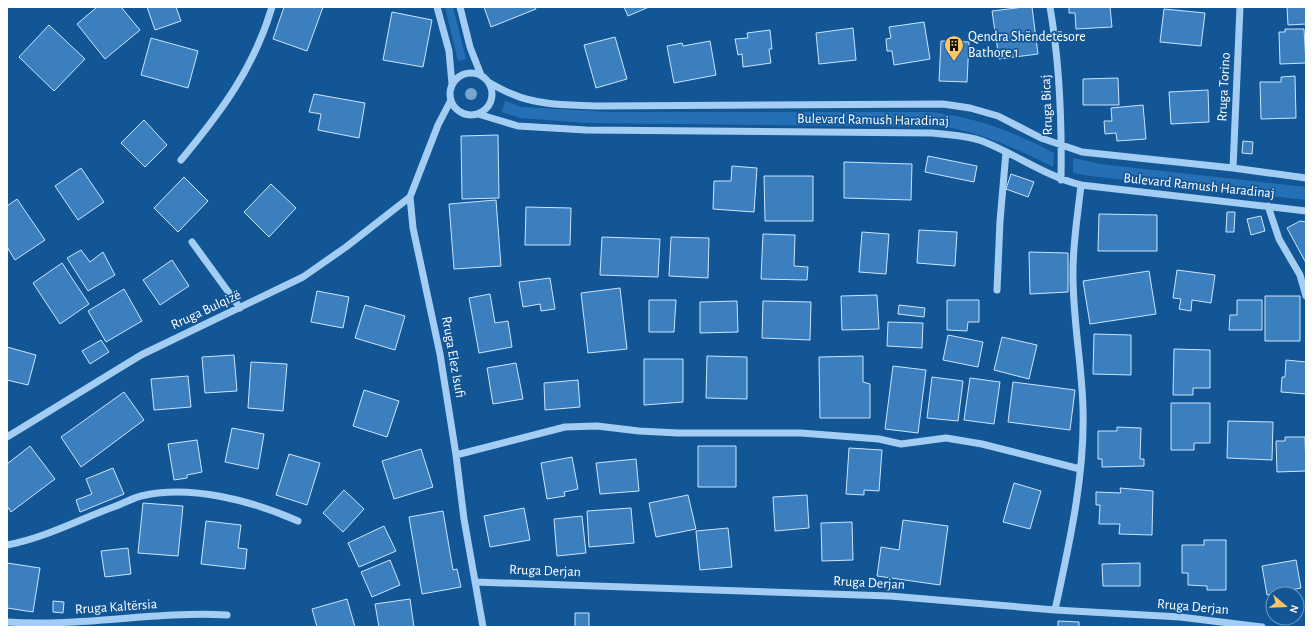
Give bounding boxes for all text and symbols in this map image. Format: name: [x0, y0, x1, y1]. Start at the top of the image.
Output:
place label: Qendra Shëndetësore Bathore 1: [968, 30, 1086, 60]
building icon: Qendra Shëndetësore Bathore 1: [943, 34, 965, 62]
street label: Rruga Torino: [1215, 52, 1233, 122]
street label: Rruga Bicaj: [1039, 74, 1055, 136]
street label: Bulevard Ramush Haradinaj: [797, 112, 949, 128]
street label: Bulevard Ramush Haradinaj: [1123, 171, 1275, 201]
street label: Rruga Bulqizë: [169, 288, 243, 332]
street label: Rruga Elez Isufi: [439, 315, 467, 399]
street label: Rruga Derjan: [509, 563, 581, 579]
street label: Rruga Derjan: [833, 574, 905, 592]
north arrow: [1265, 586, 1305, 626]
street label: Rruga Kaltërsia: [74, 597, 158, 617]
street label: Rruga Derjan: [1157, 597, 1229, 617]
text: N: [1288, 604, 1300, 615]

